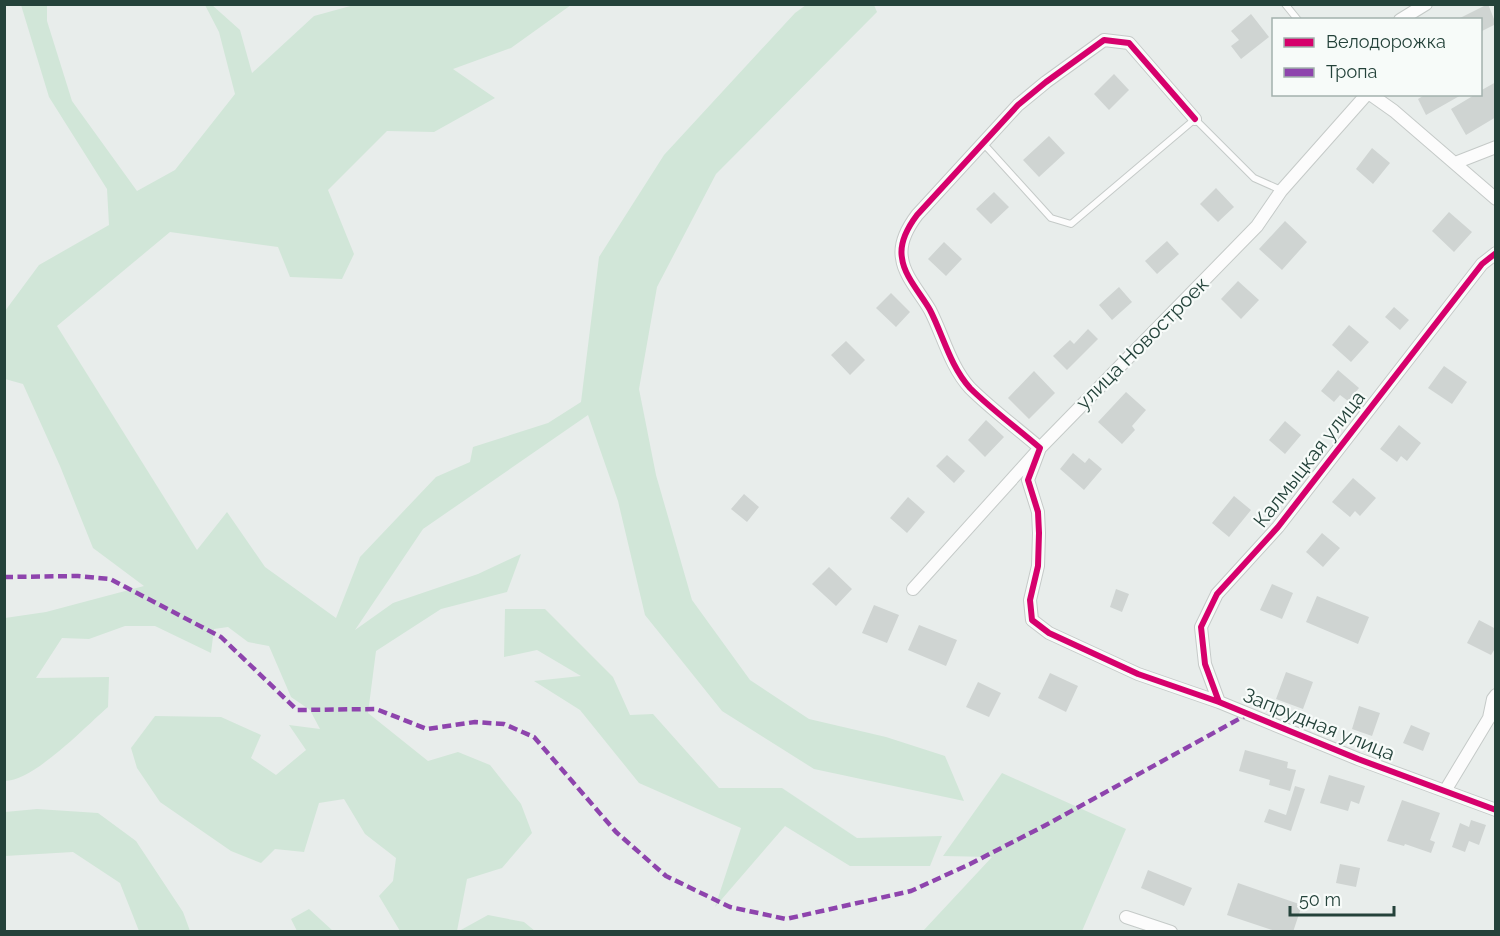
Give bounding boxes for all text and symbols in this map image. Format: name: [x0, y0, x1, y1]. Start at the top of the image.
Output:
legend: [1272, 18, 1482, 96]
text: Велодорожка: [1326, 31, 1446, 52]
text: Тропа: [1326, 61, 1377, 82]
street label: улица Новостроек: [1071, 272, 1213, 414]
street label: Калмыцкая улица: [1248, 386, 1370, 532]
street label: Запрудная улица: [1240, 683, 1398, 765]
scale bar: [1290, 879, 1394, 917]
text: 50 m: [1299, 889, 1341, 910]

